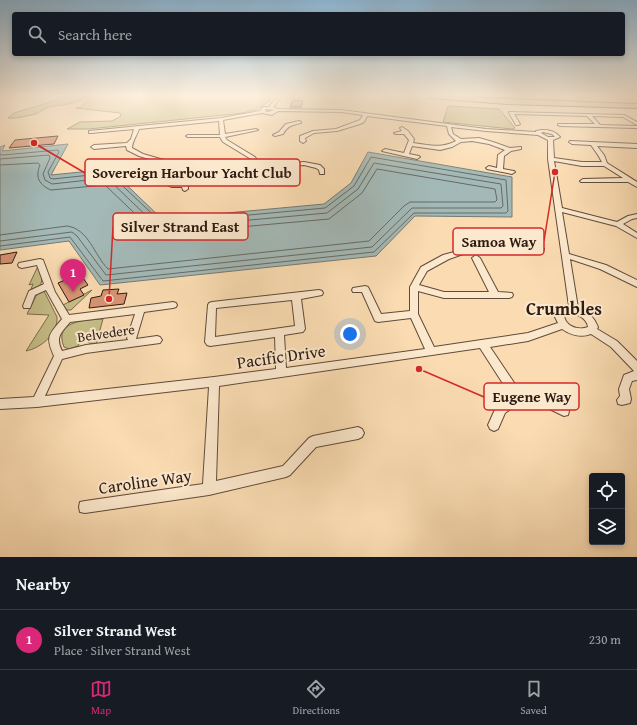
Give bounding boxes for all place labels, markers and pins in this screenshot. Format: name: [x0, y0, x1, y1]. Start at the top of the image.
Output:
callout: Sovereign Harbour Yacht Club: [85, 159, 300, 186]
callout: Silver Strand East: [113, 213, 248, 240]
callout: Samoa Way: [453, 228, 544, 255]
pin: 1: [60, 259, 86, 292]
callout: Eugene Way: [484, 383, 579, 410]

